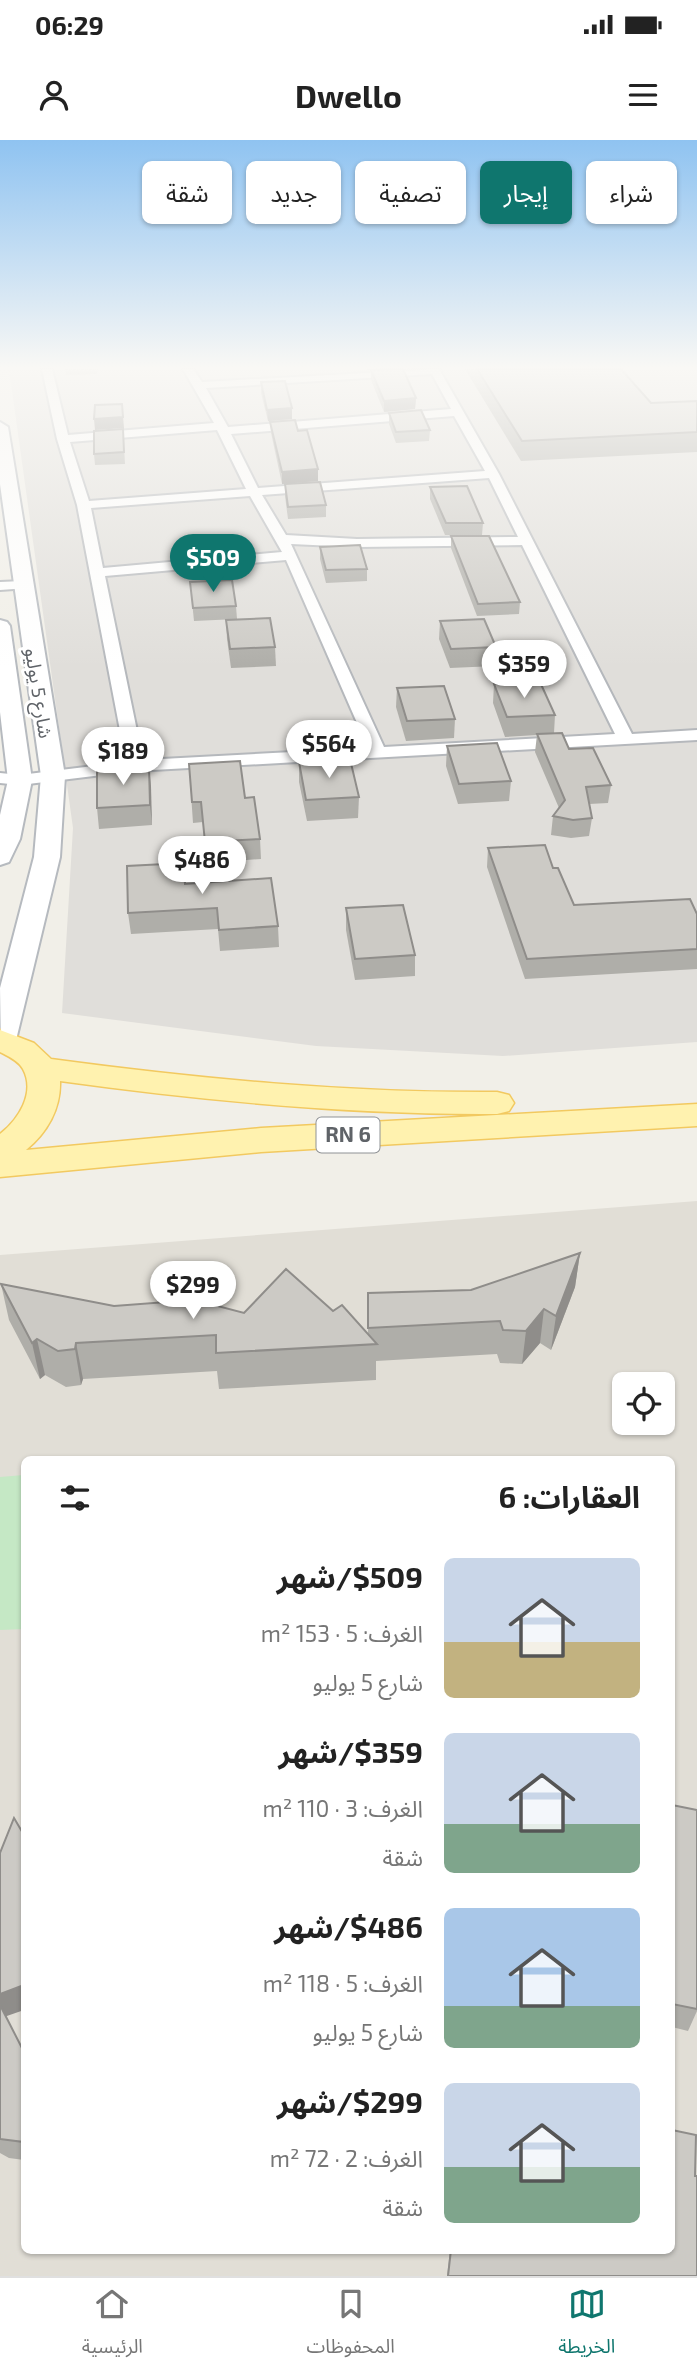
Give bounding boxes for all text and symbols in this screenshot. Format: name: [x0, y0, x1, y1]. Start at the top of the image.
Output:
text: 06:29: [35, 9, 104, 40]
icon: person: [35, 76, 73, 114]
text: Dwello: [295, 76, 402, 114]
icon: menu: [624, 76, 662, 114]
chip: شقة: [142, 161, 232, 224]
chip: جديد: [246, 161, 341, 224]
chip: تصفية: [355, 161, 466, 224]
chip: إيجار: [480, 161, 572, 224]
chip: شراء: [586, 161, 677, 224]
pin: $509: [172, 534, 254, 594]
text: $509: [186, 543, 240, 571]
pin: $359: [483, 640, 565, 700]
street label: شارع 5 يوليو: [18, 646, 58, 740]
text: $359: [498, 649, 550, 677]
pin: $564: [288, 720, 370, 780]
pin: $189: [82, 728, 164, 787]
text: $564: [302, 729, 356, 757]
text: $189: [97, 736, 149, 764]
pin: $486: [161, 836, 243, 896]
text: $486: [174, 845, 230, 873]
road number: RN 6: [316, 1118, 380, 1152]
pin: $299: [152, 1262, 234, 1321]
text: $299: [166, 1270, 220, 1298]
map controls: [612, 1372, 675, 1435]
button: locate: [612, 1372, 675, 1435]
text: العقارات: 6: [499, 1478, 640, 1514]
icon: filters: [56, 1479, 94, 1517]
text: $509/شهر: [277, 1558, 423, 1594]
icon: home: [500, 1586, 584, 1670]
text: الغرف: 5 · 153 m²: [261, 1619, 423, 1647]
text: شارع 5 يوليو: [312, 1668, 423, 1696]
text: $359/شهر: [279, 1733, 423, 1769]
icon: home: [500, 1761, 584, 1845]
text: الغرف: 3 · 110 m²: [262, 1794, 423, 1822]
text: شقة: [382, 1843, 423, 1871]
text: $486/شهر: [274, 1908, 423, 1944]
icon: home: [500, 1936, 584, 2020]
text: الغرف: 5 · 118 m²: [263, 1969, 423, 1997]
text: شارع 5 يوليو: [312, 2018, 423, 2046]
text: $299/شهر: [277, 2083, 423, 2119]
icon: home: [500, 2111, 584, 2195]
text: الغرف: 2 · 72 m²: [270, 2144, 423, 2172]
text: شقة: [382, 2193, 423, 2221]
tab: الرئيسية: [82, 2285, 143, 2367]
tab: المحفوظات: [306, 2285, 395, 2367]
tab: الخريطة: [558, 2285, 615, 2367]

